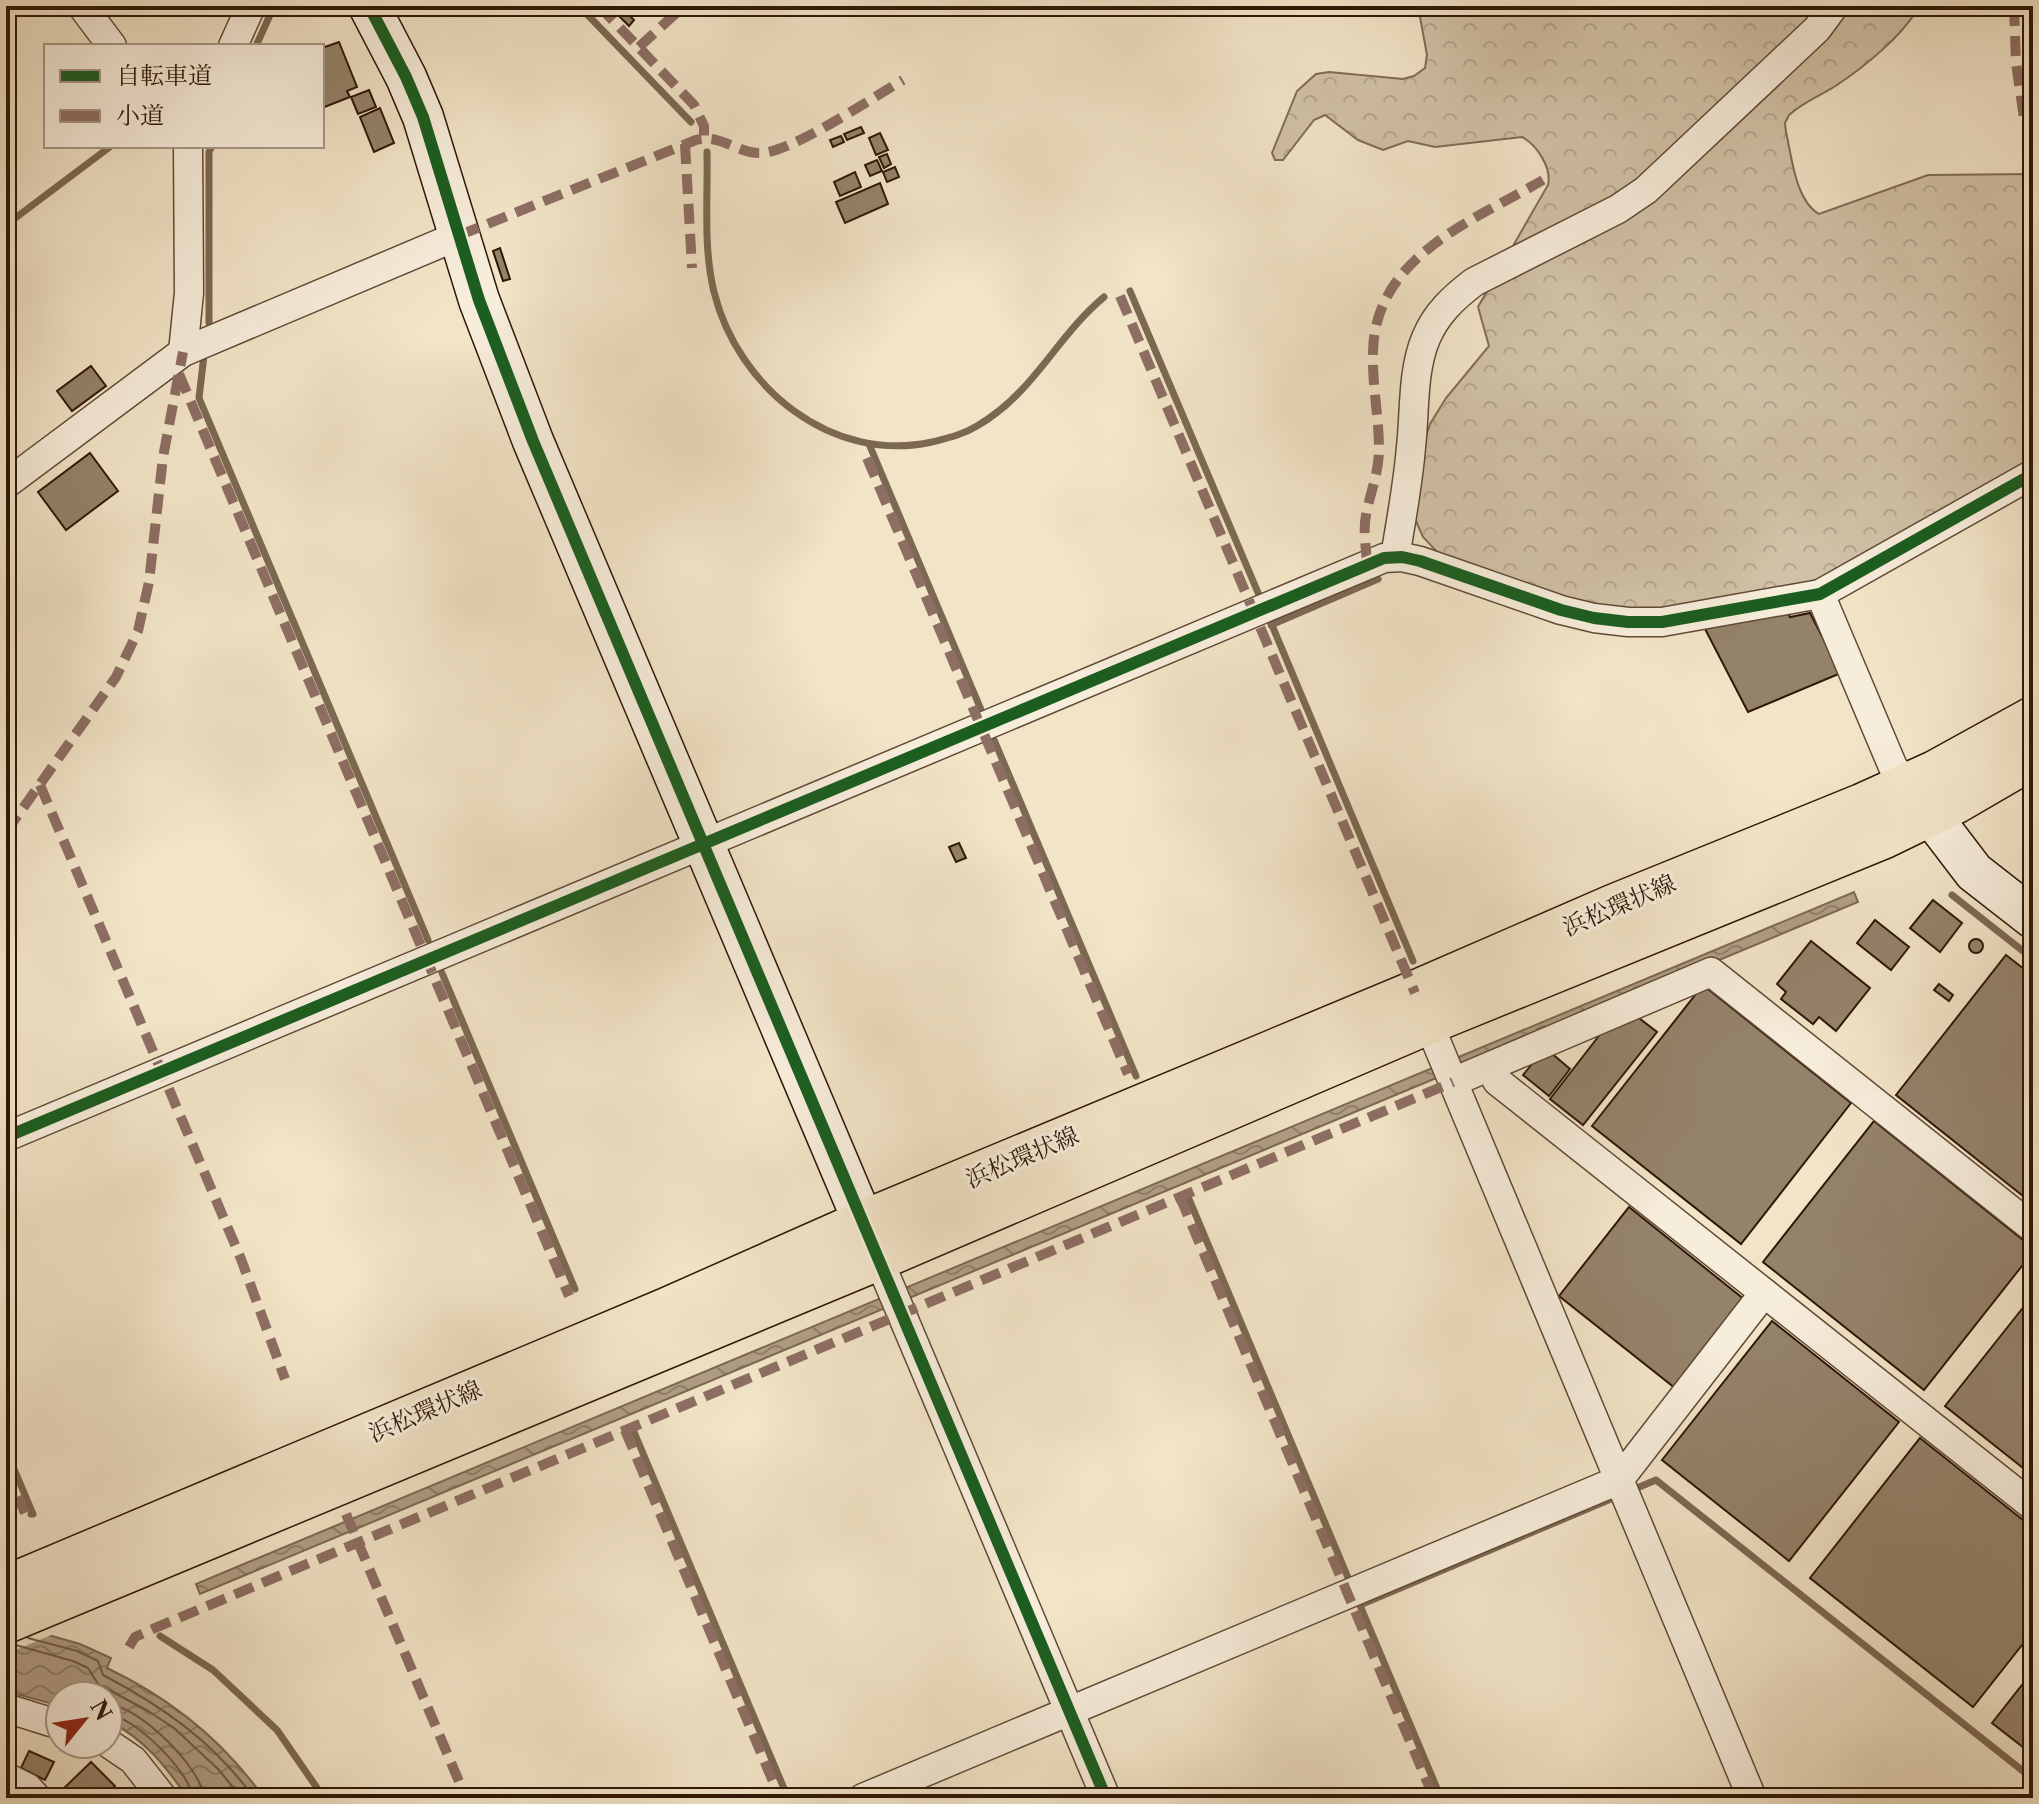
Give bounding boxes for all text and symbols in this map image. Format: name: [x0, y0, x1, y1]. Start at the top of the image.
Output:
legend: [44, 44, 324, 148]
text: 自転車道: [116, 61, 212, 90]
text: 小道: [116, 101, 164, 130]
street label: 浜松環状線: [1558, 868, 1680, 942]
street label: 浜松環状線: [961, 1120, 1083, 1194]
street label: 浜松環状線: [364, 1374, 486, 1448]
north arrow: [44, 1680, 124, 1760]
text: N: [84, 1695, 117, 1725]

